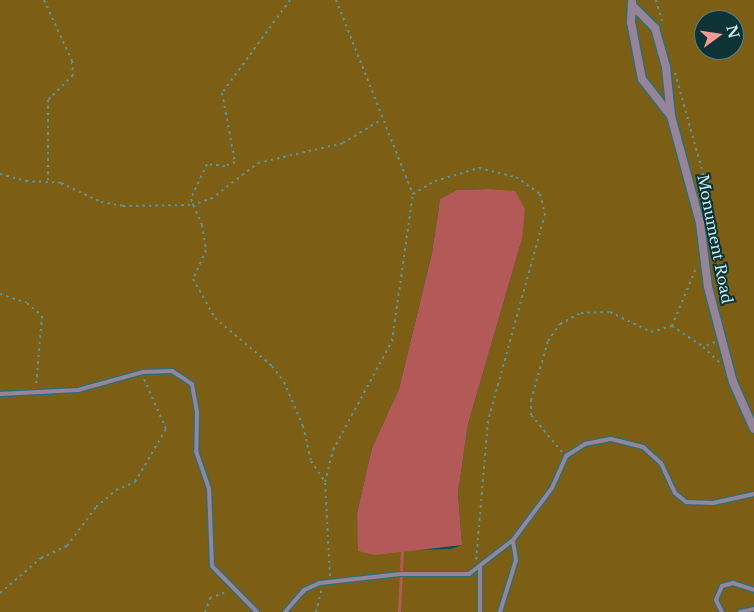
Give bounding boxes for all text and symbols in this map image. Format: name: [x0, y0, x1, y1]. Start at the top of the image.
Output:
north arrow: [694, 10, 744, 60]
text: N: [722, 23, 743, 40]
street label: Monument Road: [694, 173, 736, 305]

